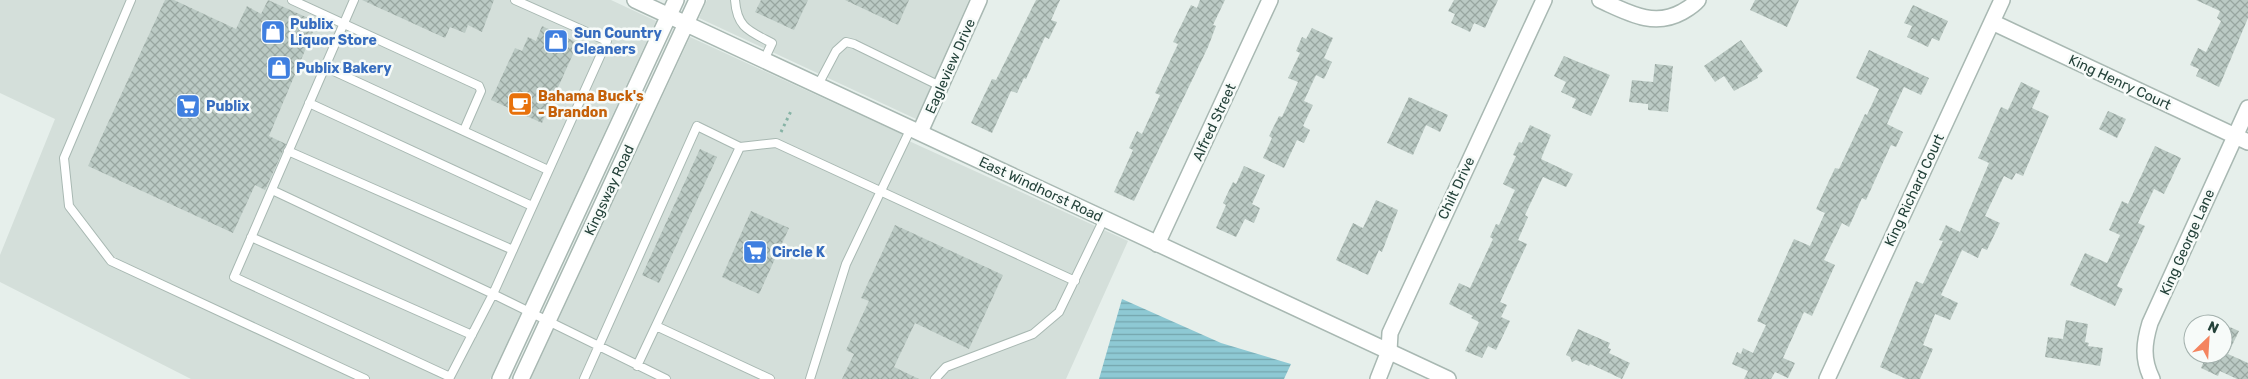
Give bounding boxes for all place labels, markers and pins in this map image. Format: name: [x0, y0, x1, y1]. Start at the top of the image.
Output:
place label: Publix Liquor Store: [290, 16, 377, 49]
shop icon: Publix Liquor Store: [260, 19, 286, 45]
place label: Sun Country Cleaners: [574, 25, 662, 58]
shop icon: Sun Country Cleaners: [543, 28, 569, 54]
shop icon: Publix Bakery: [266, 55, 292, 81]
place label: Publix Bakery: [296, 60, 392, 77]
place label: Bahama Buck's - Brandon: [538, 88, 644, 121]
cafe icon: Bahama Buck's - Brandon: [507, 91, 533, 117]
supermarket icon: Publix: [175, 93, 201, 119]
place label: Publix: [206, 98, 250, 115]
supermarket icon: Circle K: [742, 239, 768, 265]
place label: Circle K: [772, 244, 826, 261]

